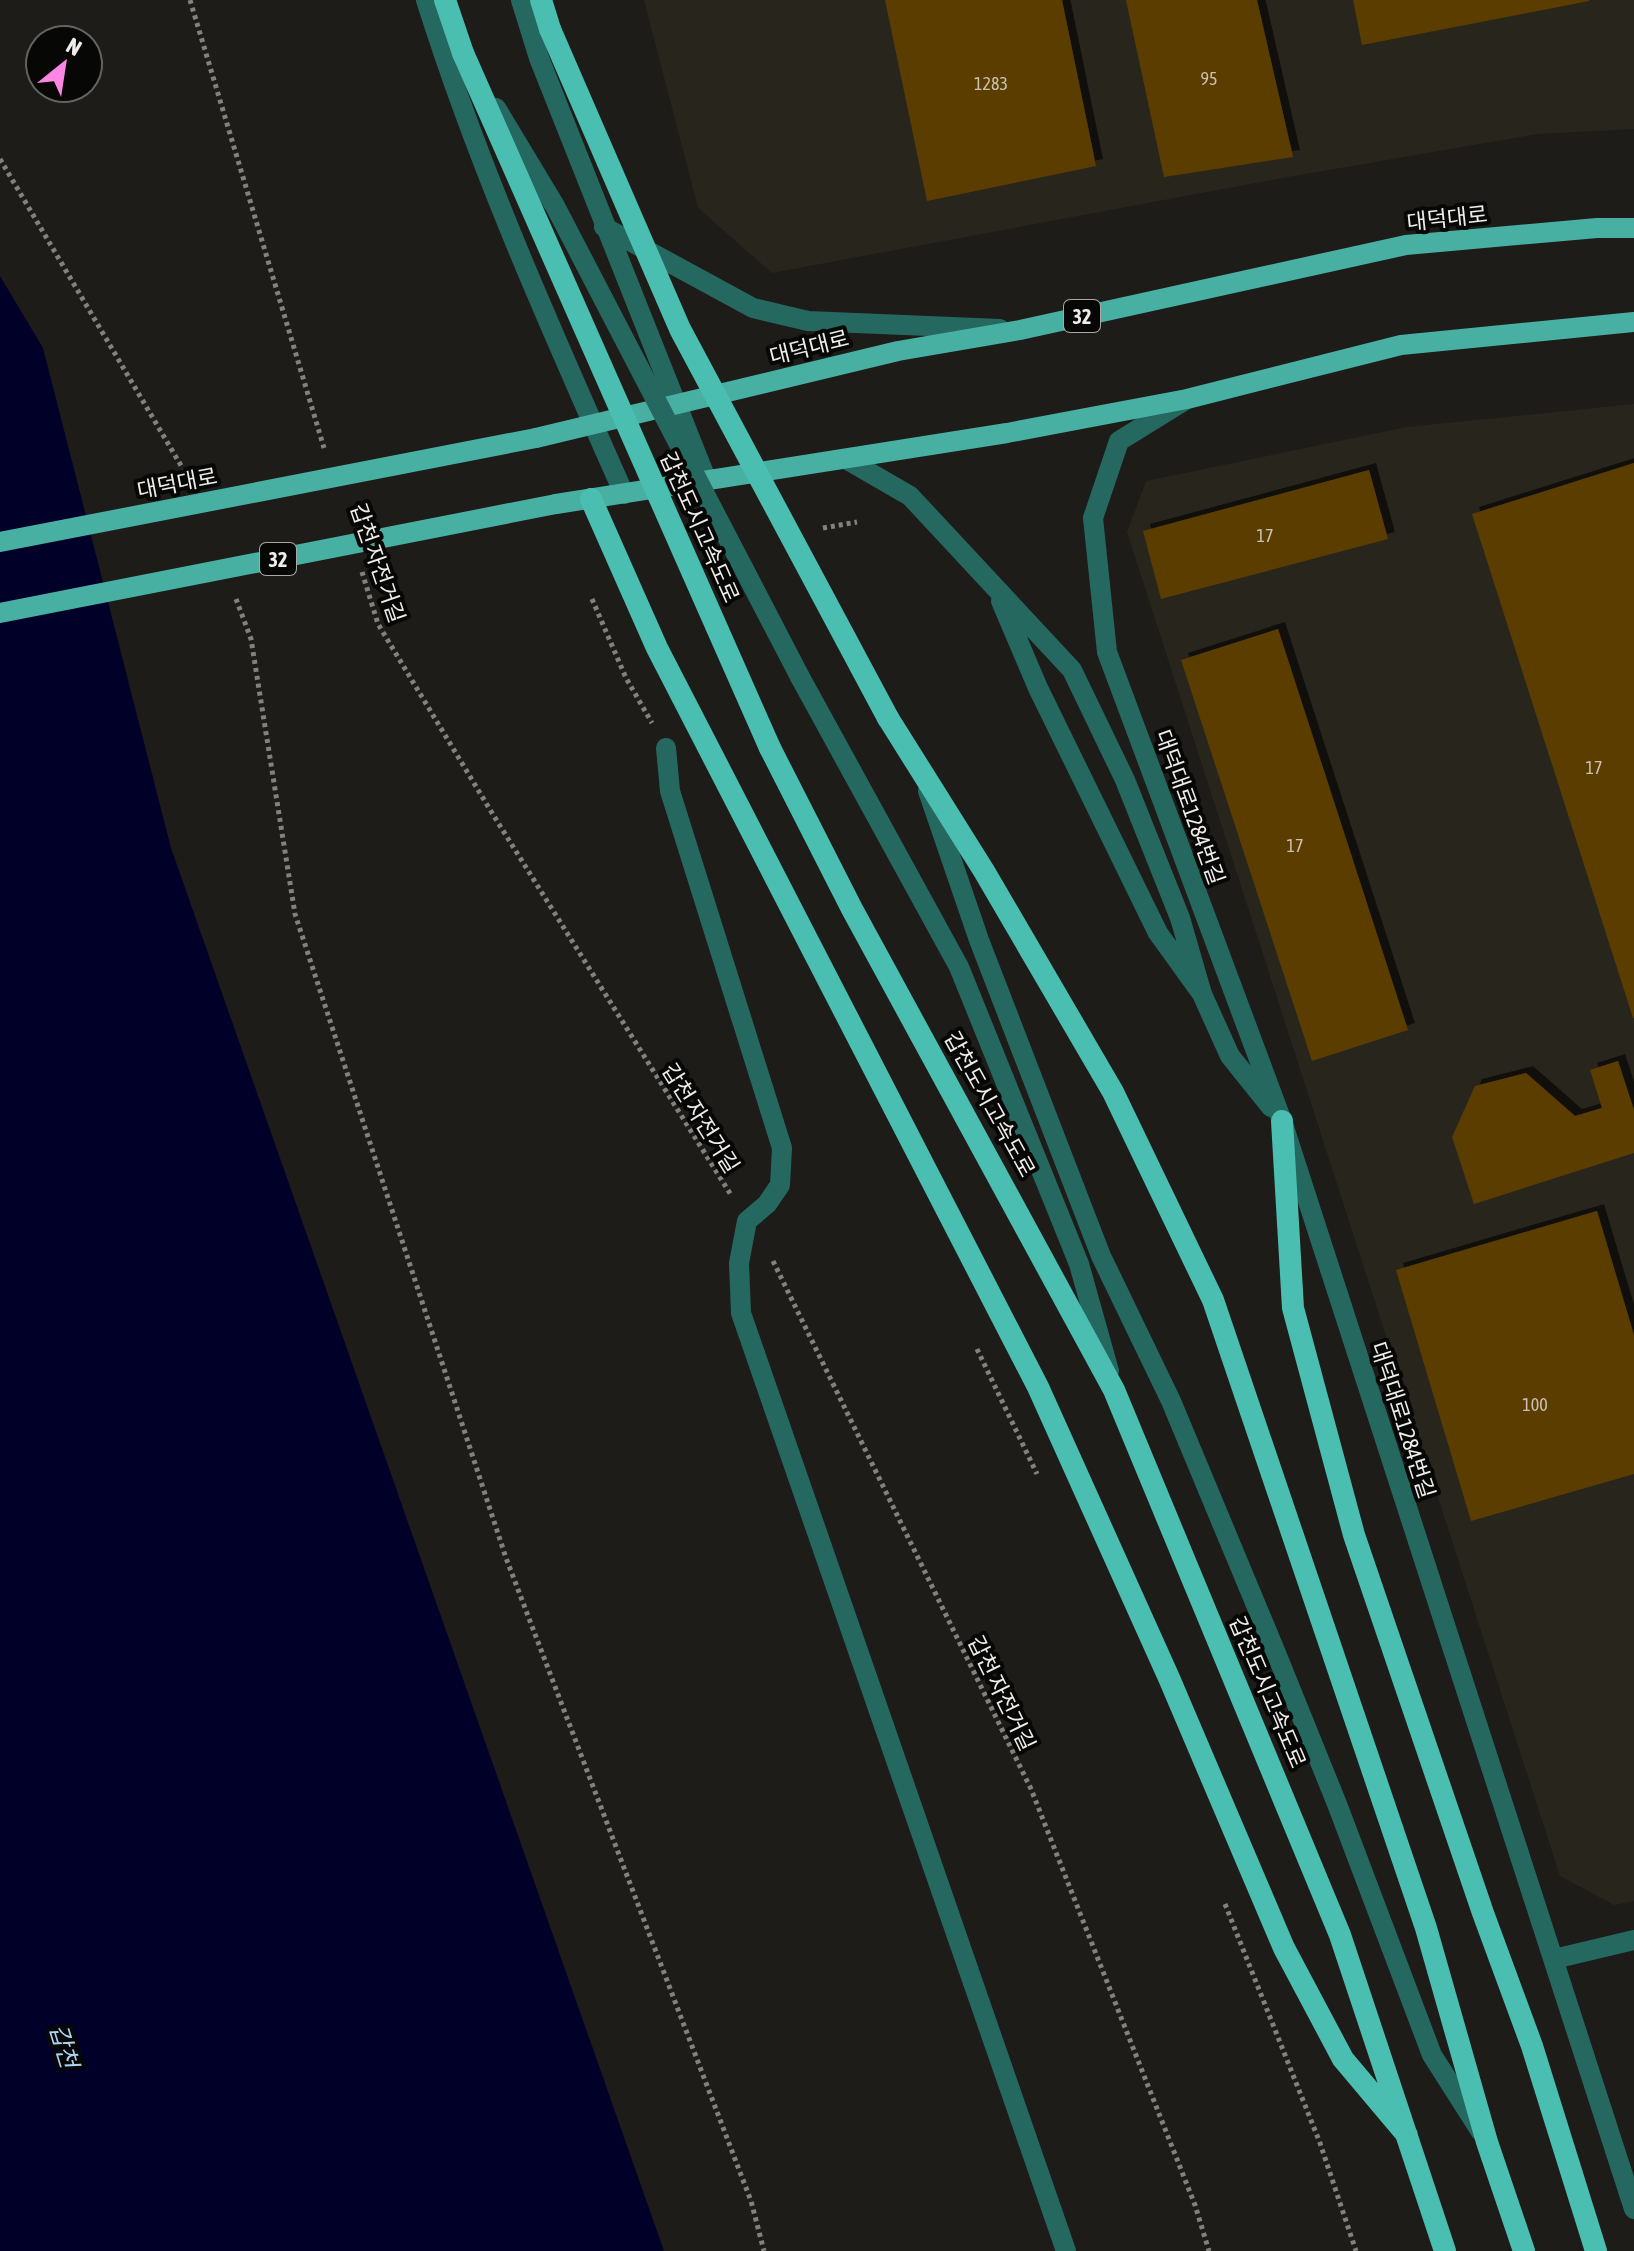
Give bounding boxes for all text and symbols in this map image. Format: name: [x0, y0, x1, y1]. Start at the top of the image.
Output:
north arrow: [24, 24, 104, 104]
text: N: [62, 32, 86, 61]
house number: 95: [1201, 68, 1217, 89]
house number: 1283: [974, 73, 1008, 94]
street label: 대덕대로: [1405, 201, 1489, 235]
road number: 32: [1064, 300, 1100, 332]
street label: 대덕대로: [767, 325, 851, 369]
street label: 갑천도시고속도로: [655, 448, 745, 606]
street label: 대덕대로: [135, 463, 219, 503]
street label: 갑천 자전거길: [345, 500, 411, 626]
house number: 17: [1257, 525, 1273, 546]
road number: 32: [260, 543, 296, 575]
street label: 대덕대로1284번길: [1150, 726, 1230, 888]
house number: 17: [1586, 757, 1602, 778]
house number: 17: [1287, 835, 1303, 856]
street label: 갑천도시고속도로: [939, 1027, 1041, 1181]
street label: 갑천 자전거길: [657, 1058, 745, 1178]
street label: 대덕대로1284번길: [1365, 1339, 1441, 1501]
house number: 100: [1522, 1394, 1548, 1415]
street label: 갑천도시고속도로: [1224, 1612, 1312, 1772]
street label: 갑천 자전거길: [963, 1631, 1041, 1755]
water label: 갑천: [45, 2021, 84, 2074]

